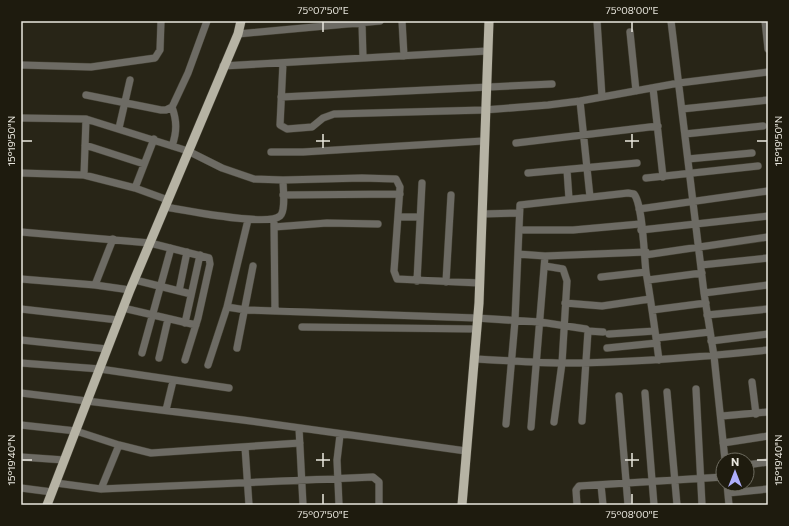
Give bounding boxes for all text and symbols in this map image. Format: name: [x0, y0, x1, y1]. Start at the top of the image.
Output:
text: 75°07'50"E: [297, 4, 349, 16]
text: 75°08'00"E: [605, 4, 659, 16]
text: 15°19'50"N: [5, 116, 17, 166]
text: 15°19'50"N: [772, 116, 784, 166]
text: 15°19'40"N: [5, 435, 17, 485]
text: 15°19'40"N: [772, 435, 784, 485]
north arrow: [715, 452, 755, 492]
text: N: [731, 455, 739, 468]
text: 75°07'50"E: [297, 508, 349, 520]
text: 75°08'00"E: [605, 508, 659, 520]

